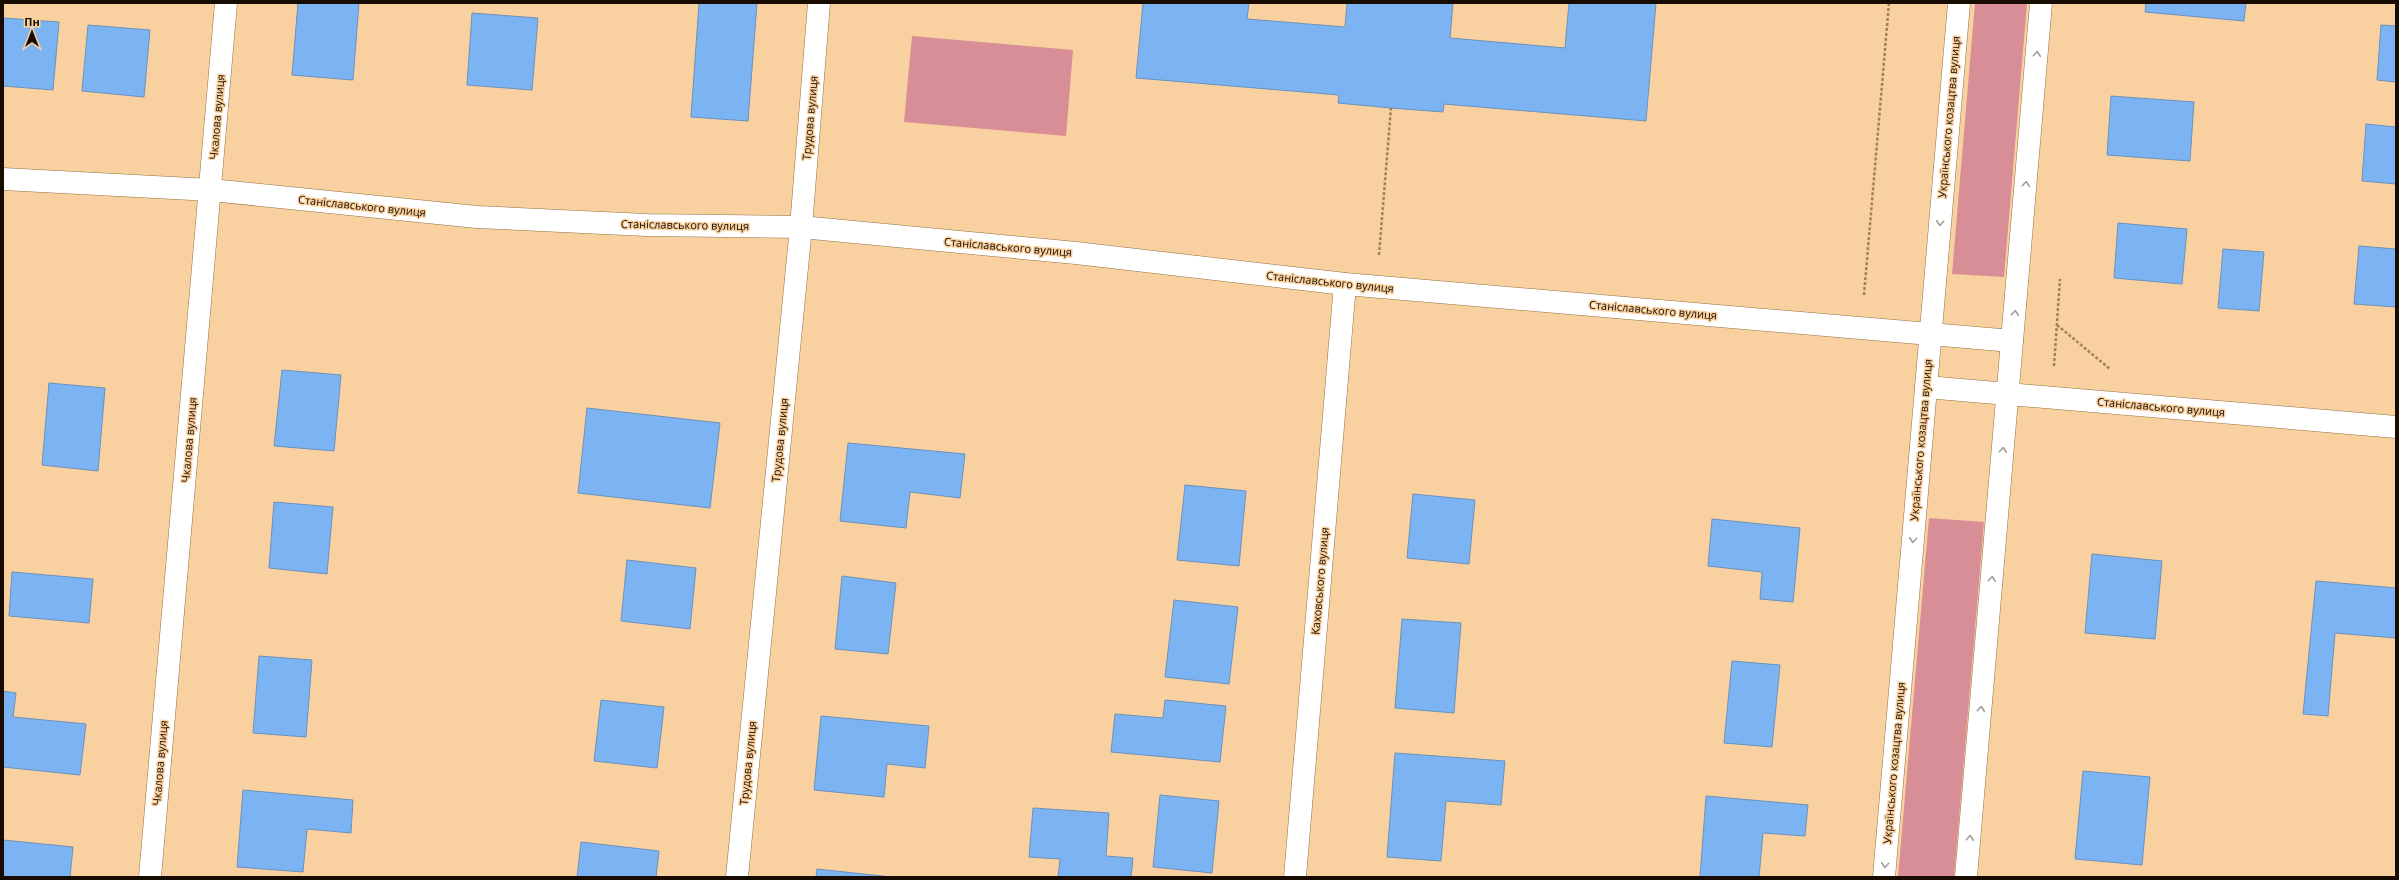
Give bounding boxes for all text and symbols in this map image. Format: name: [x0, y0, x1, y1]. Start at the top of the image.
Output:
north arrow: [12, 12, 52, 52]
text: Пн: [24, 14, 40, 29]
street label: Українського козацтва вулиця: [1934, 35, 1963, 199]
one-way arrow: [2032, 51, 2041, 57]
street label: Чкалова вулиця: [205, 74, 228, 160]
street label: Трудова вулиця: [798, 75, 821, 161]
one-way arrow: [2021, 181, 2030, 187]
street label: Станіславського вулиця: [297, 191, 427, 220]
street label: Станіславського вулиця: [621, 216, 749, 233]
one-way arrow: [1935, 220, 1944, 226]
street label: Станіславського вулиця: [943, 233, 1073, 260]
street label: Станіславського вулиця: [1265, 267, 1395, 296]
street label: Станіславського вулиця: [1588, 296, 1718, 323]
one-way arrow: [2010, 310, 2019, 316]
street label: Українського козацтва вулиця: [1906, 358, 1935, 522]
street label: Станіславського вулиця: [2096, 393, 2226, 420]
street label: Чкалова вулиця: [177, 397, 200, 483]
street label: Трудова вулиця: [768, 397, 791, 483]
one-way arrow: [1998, 447, 2007, 453]
street label: Каховського вулиця: [1307, 527, 1332, 635]
one-way arrow: [1908, 537, 1917, 543]
one-way arrow: [1987, 576, 1996, 582]
street label: Українського козацтва вулиця: [1879, 681, 1908, 845]
one-way arrow: [1976, 706, 1985, 712]
street label: Чкалова вулиця: [148, 720, 171, 806]
street label: Трудова вулиця: [736, 720, 759, 806]
one-way arrow: [1965, 835, 1974, 841]
one-way arrow: [1880, 862, 1889, 868]

